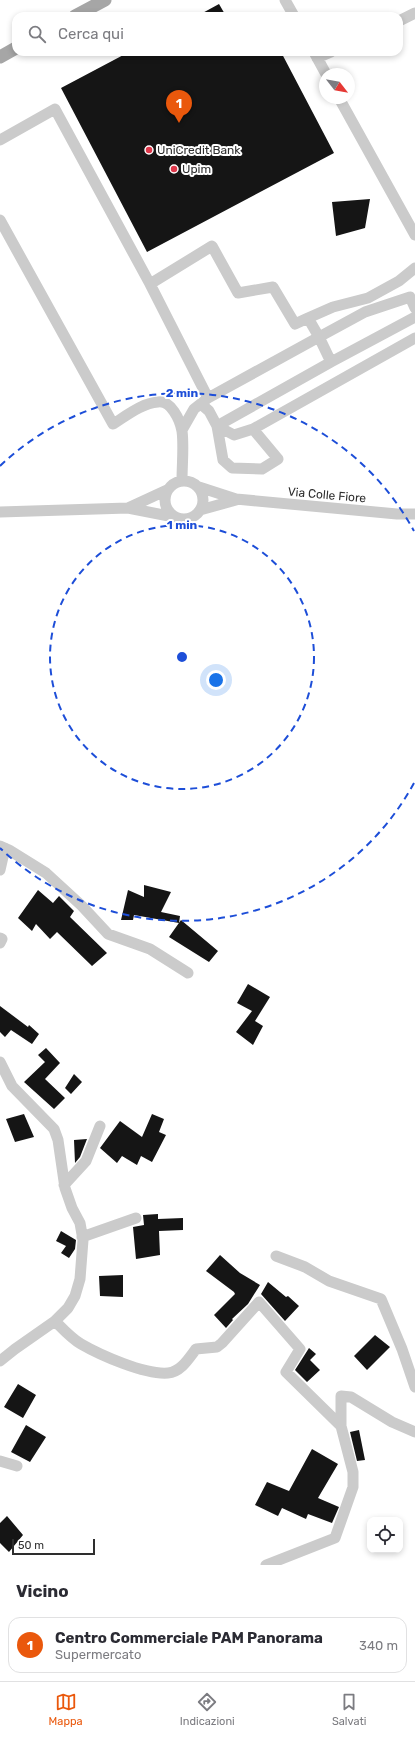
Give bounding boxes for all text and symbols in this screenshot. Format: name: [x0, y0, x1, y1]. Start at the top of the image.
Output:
search box: [12, 12, 403, 56]
icon: search: [26, 23, 48, 45]
text: Cerca qui: [58, 25, 124, 43]
north arrow: [319, 68, 355, 104]
pin: 1: [166, 90, 192, 123]
place label: UniCredit Bank: [157, 143, 241, 157]
marker: UniCredit Bank: [144, 145, 154, 155]
place label: Upim: [182, 162, 211, 176]
marker: Upim: [169, 164, 179, 174]
text: 2 min: [166, 386, 199, 400]
street label: Via Colle Fiore: [287, 485, 367, 505]
text: 1 min: [167, 518, 198, 532]
centre of rings: [175, 650, 189, 664]
your location: [206, 670, 226, 690]
map controls: [367, 1517, 403, 1553]
button: locate: [367, 1517, 403, 1553]
scale bar: [12, 1537, 95, 1556]
text: 50 m: [18, 1539, 44, 1552]
text: Vicino: [16, 1581, 69, 1601]
text: Centro Commerciale PAM Panorama: [55, 1629, 323, 1647]
text: 1: [27, 1638, 33, 1653]
text: 340 m: [359, 1638, 398, 1653]
text: Supermercato: [55, 1647, 141, 1662]
tab: Mappa: [49, 1691, 83, 1728]
tab: Indicazioni: [180, 1691, 235, 1728]
tab: Salvati: [332, 1691, 366, 1728]

